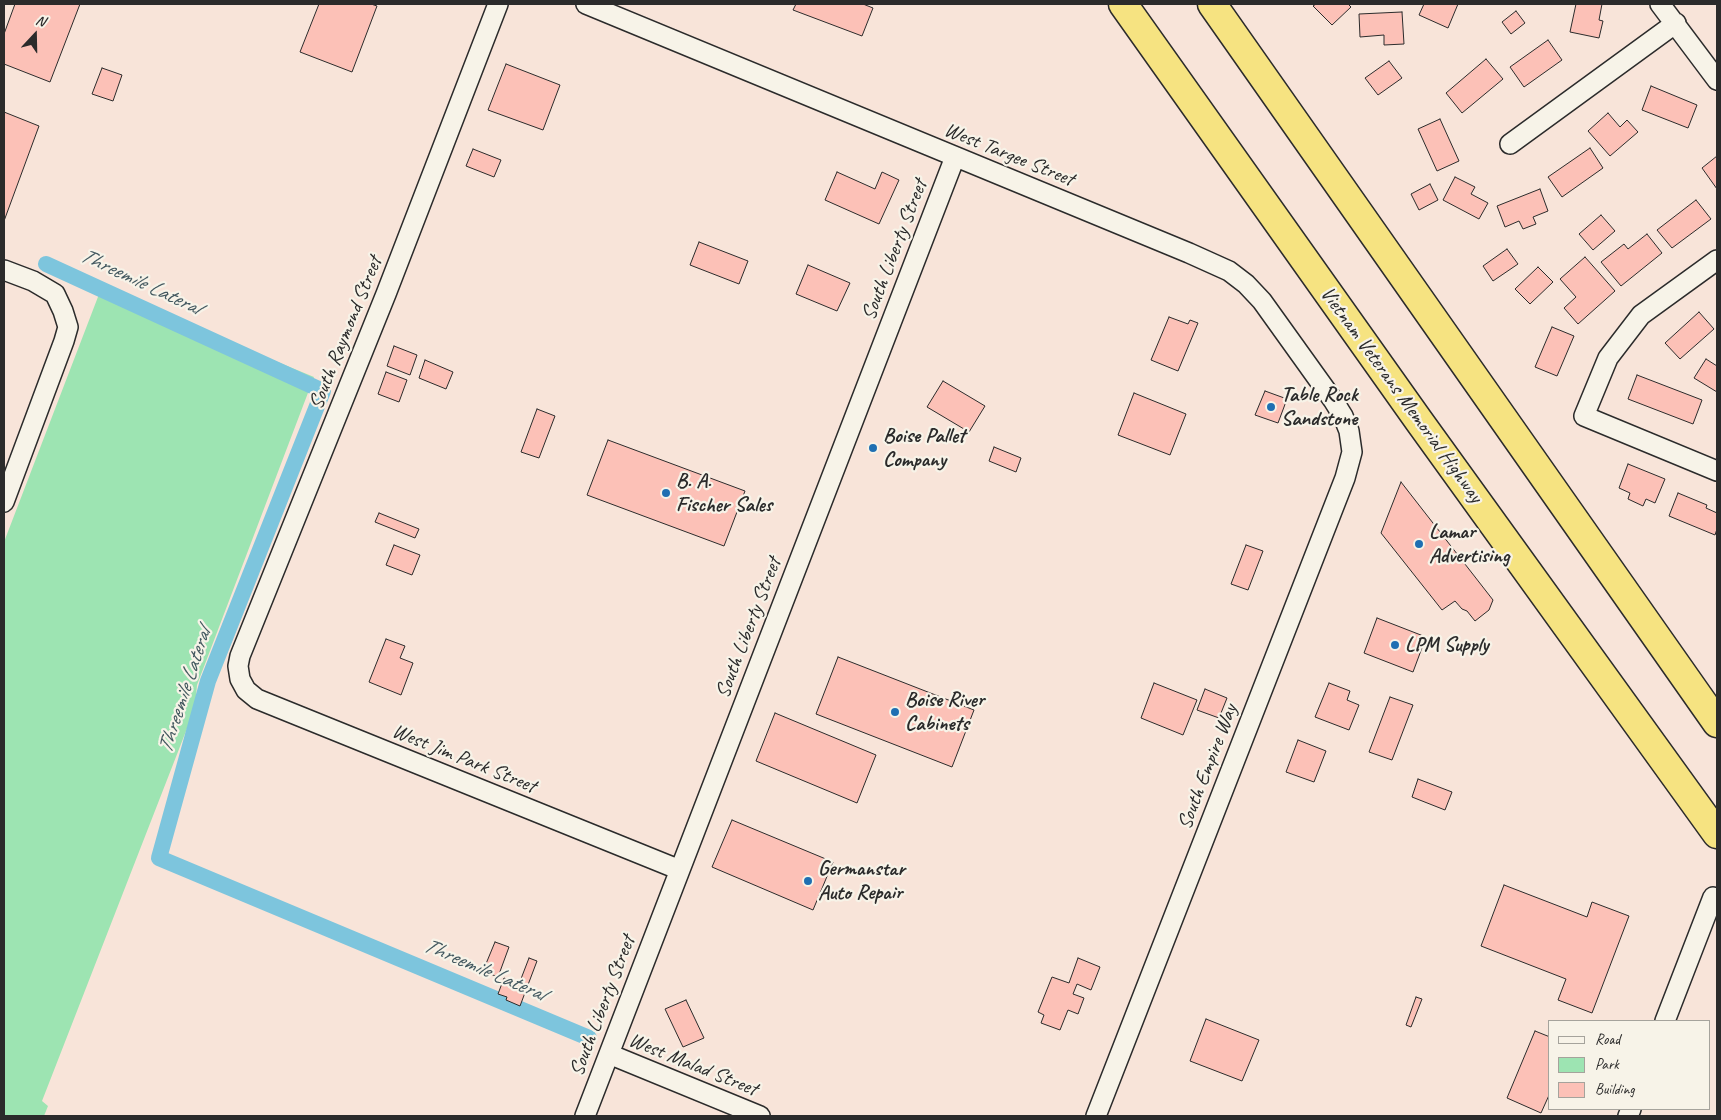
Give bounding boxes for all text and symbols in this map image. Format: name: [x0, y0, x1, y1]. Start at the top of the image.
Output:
north arrow: [10, 10, 60, 60]
text: N: [33, 11, 48, 30]
street label: West Targee Street: [940, 118, 1078, 192]
street label: South Liberty Street: [857, 176, 933, 324]
water label: Threemile Lateral: [76, 243, 204, 321]
street label: South Raymond Street: [304, 253, 388, 413]
street label: Vietnam Veterans Memorial Highway: [1314, 282, 1488, 508]
place label: Table Rock Sandstone: [1281, 382, 1358, 432]
marker: Table Rock Sandstone: [1265, 401, 1277, 413]
place label: Boise Pallet Company: [883, 423, 965, 473]
marker: Boise Pallet Company: [867, 442, 879, 454]
place label: B. A. Fischer Sales: [676, 468, 772, 518]
marker: B. A. Fischer Sales: [660, 487, 672, 499]
place label: Lamar Advertising: [1429, 519, 1510, 569]
marker: Lamar Advertising: [1413, 538, 1425, 550]
street label: South Liberty Street: [711, 554, 787, 702]
water label: Threemile Lateral: [152, 625, 218, 757]
place label: LPM Supply: [1405, 632, 1488, 658]
marker: LPM Supply: [1389, 639, 1401, 651]
place label: Boise River Cabinets: [905, 687, 984, 737]
street label: South Empire Way: [1173, 701, 1243, 833]
marker: Boise River Cabinets: [889, 706, 901, 718]
street label: West Jim Park Street: [388, 719, 540, 799]
place label: Germanstar Auto Repair: [818, 856, 905, 906]
marker: Germanstar Auto Repair: [802, 875, 814, 887]
street label: South Liberty Street: [565, 932, 641, 1080]
water label: Threemile Lateral: [419, 933, 549, 1007]
legend: [1548, 1020, 1711, 1110]
street label: West Malad Street: [625, 1028, 761, 1102]
text: Road: [1595, 1030, 1620, 1049]
text: Park: [1595, 1055, 1619, 1074]
text: Building: [1595, 1080, 1634, 1099]

